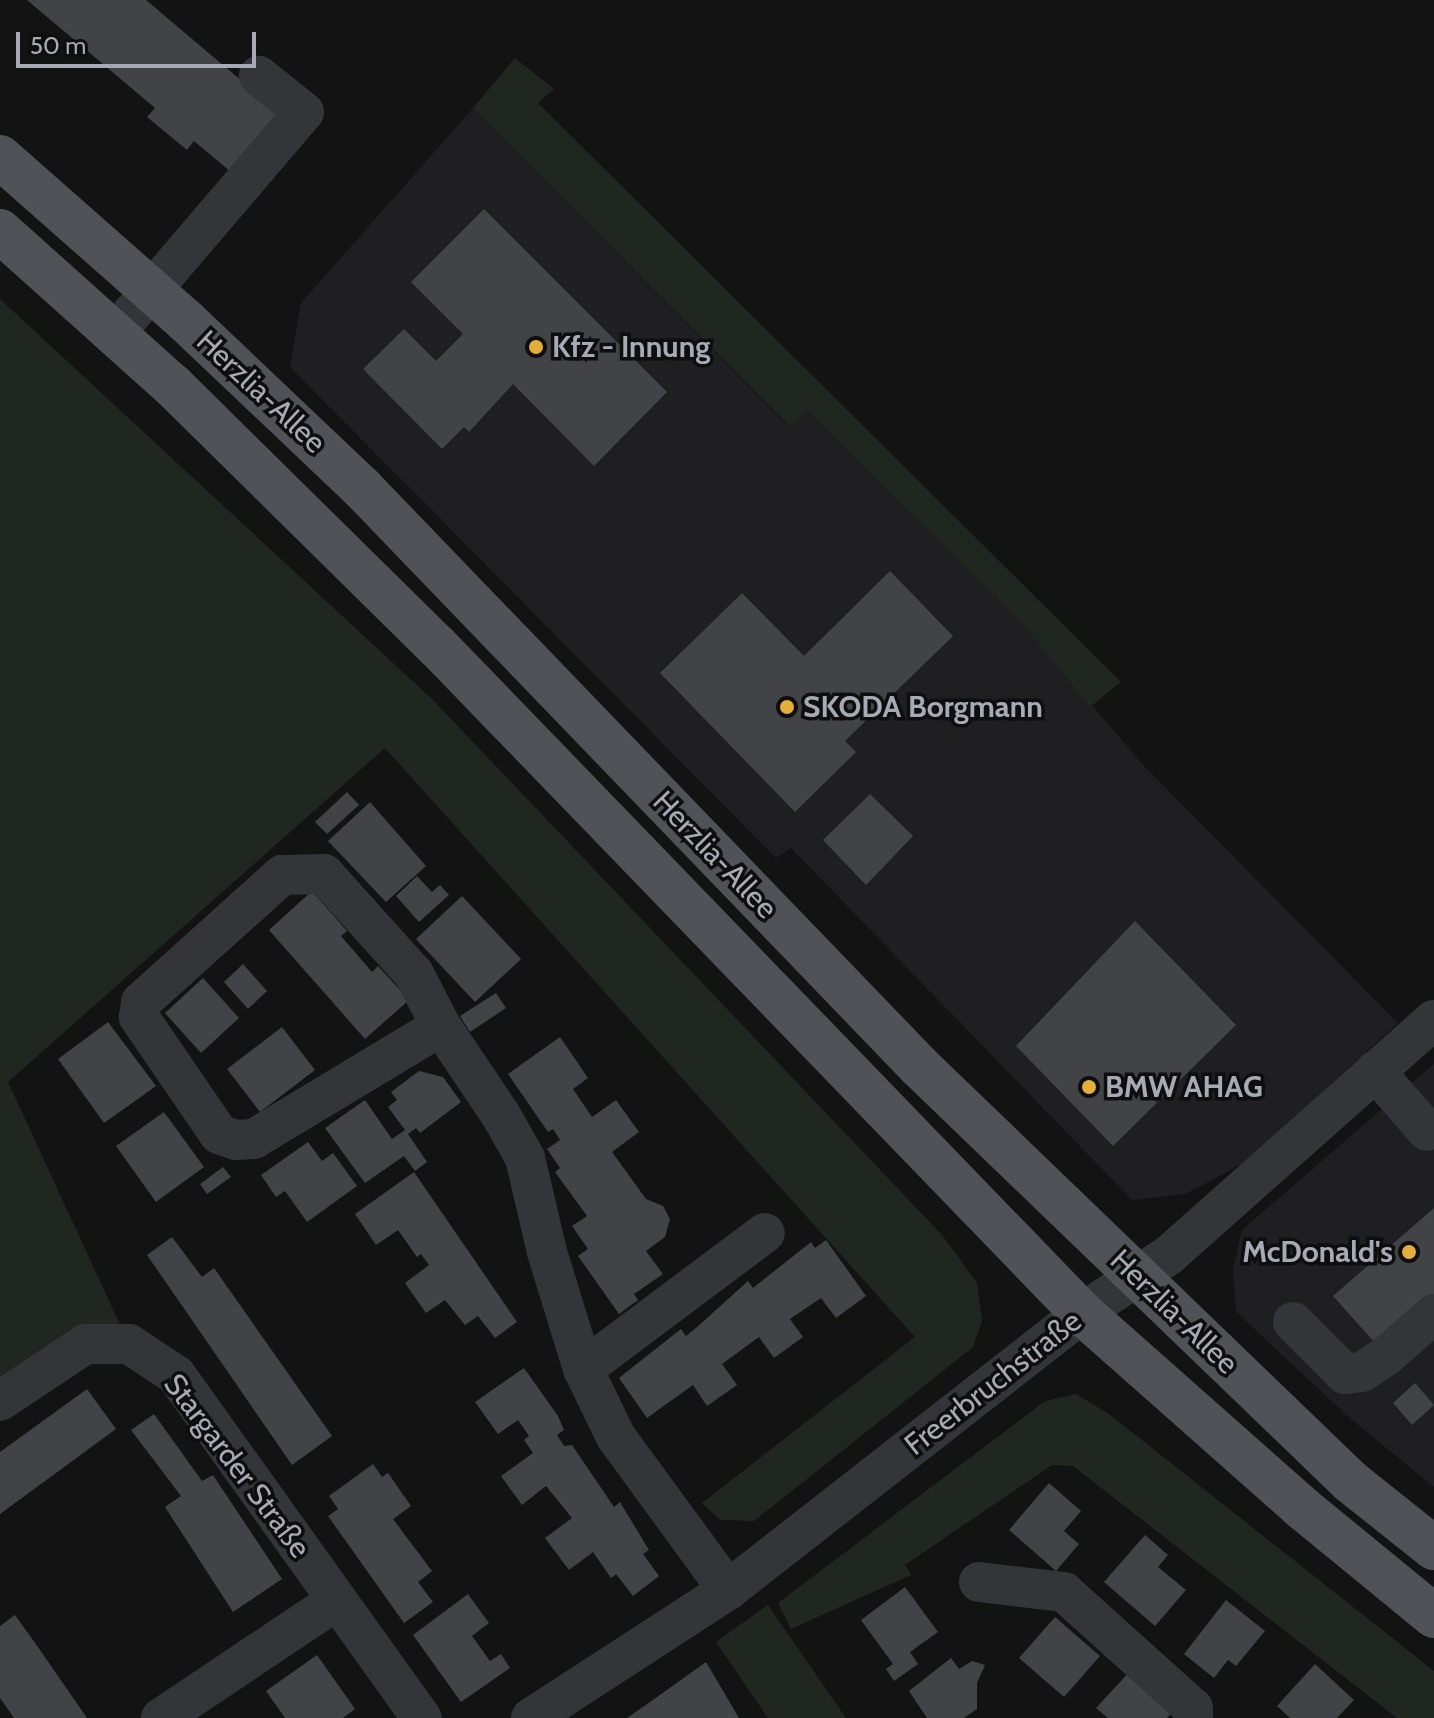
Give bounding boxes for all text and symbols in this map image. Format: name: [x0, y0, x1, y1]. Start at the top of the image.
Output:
scale bar: [20, 16, 260, 66]
text: 50 m: [30, 31, 86, 60]
street label: Herzlia-Allee: [189, 323, 333, 461]
place label: Kfz - Innung: [552, 329, 710, 365]
marker: Kfz - Innung: [527, 338, 545, 356]
place label: SKODA Borgmann: [803, 689, 1043, 725]
marker: SKODA Borgmann: [778, 698, 796, 716]
street label: Herzlia-Allee: [645, 784, 785, 926]
place label: BMW AHAG: [1105, 1069, 1263, 1105]
marker: BMW AHAG: [1080, 1078, 1098, 1096]
place label: McDonald's: [1242, 1234, 1393, 1270]
street label: Herzlia-Allee: [1103, 1242, 1245, 1382]
marker: McDonald's: [1400, 1243, 1418, 1261]
street label: Freerbruchstraße: [898, 1303, 1088, 1463]
street label: Stargarder Straße: [156, 1367, 318, 1565]

